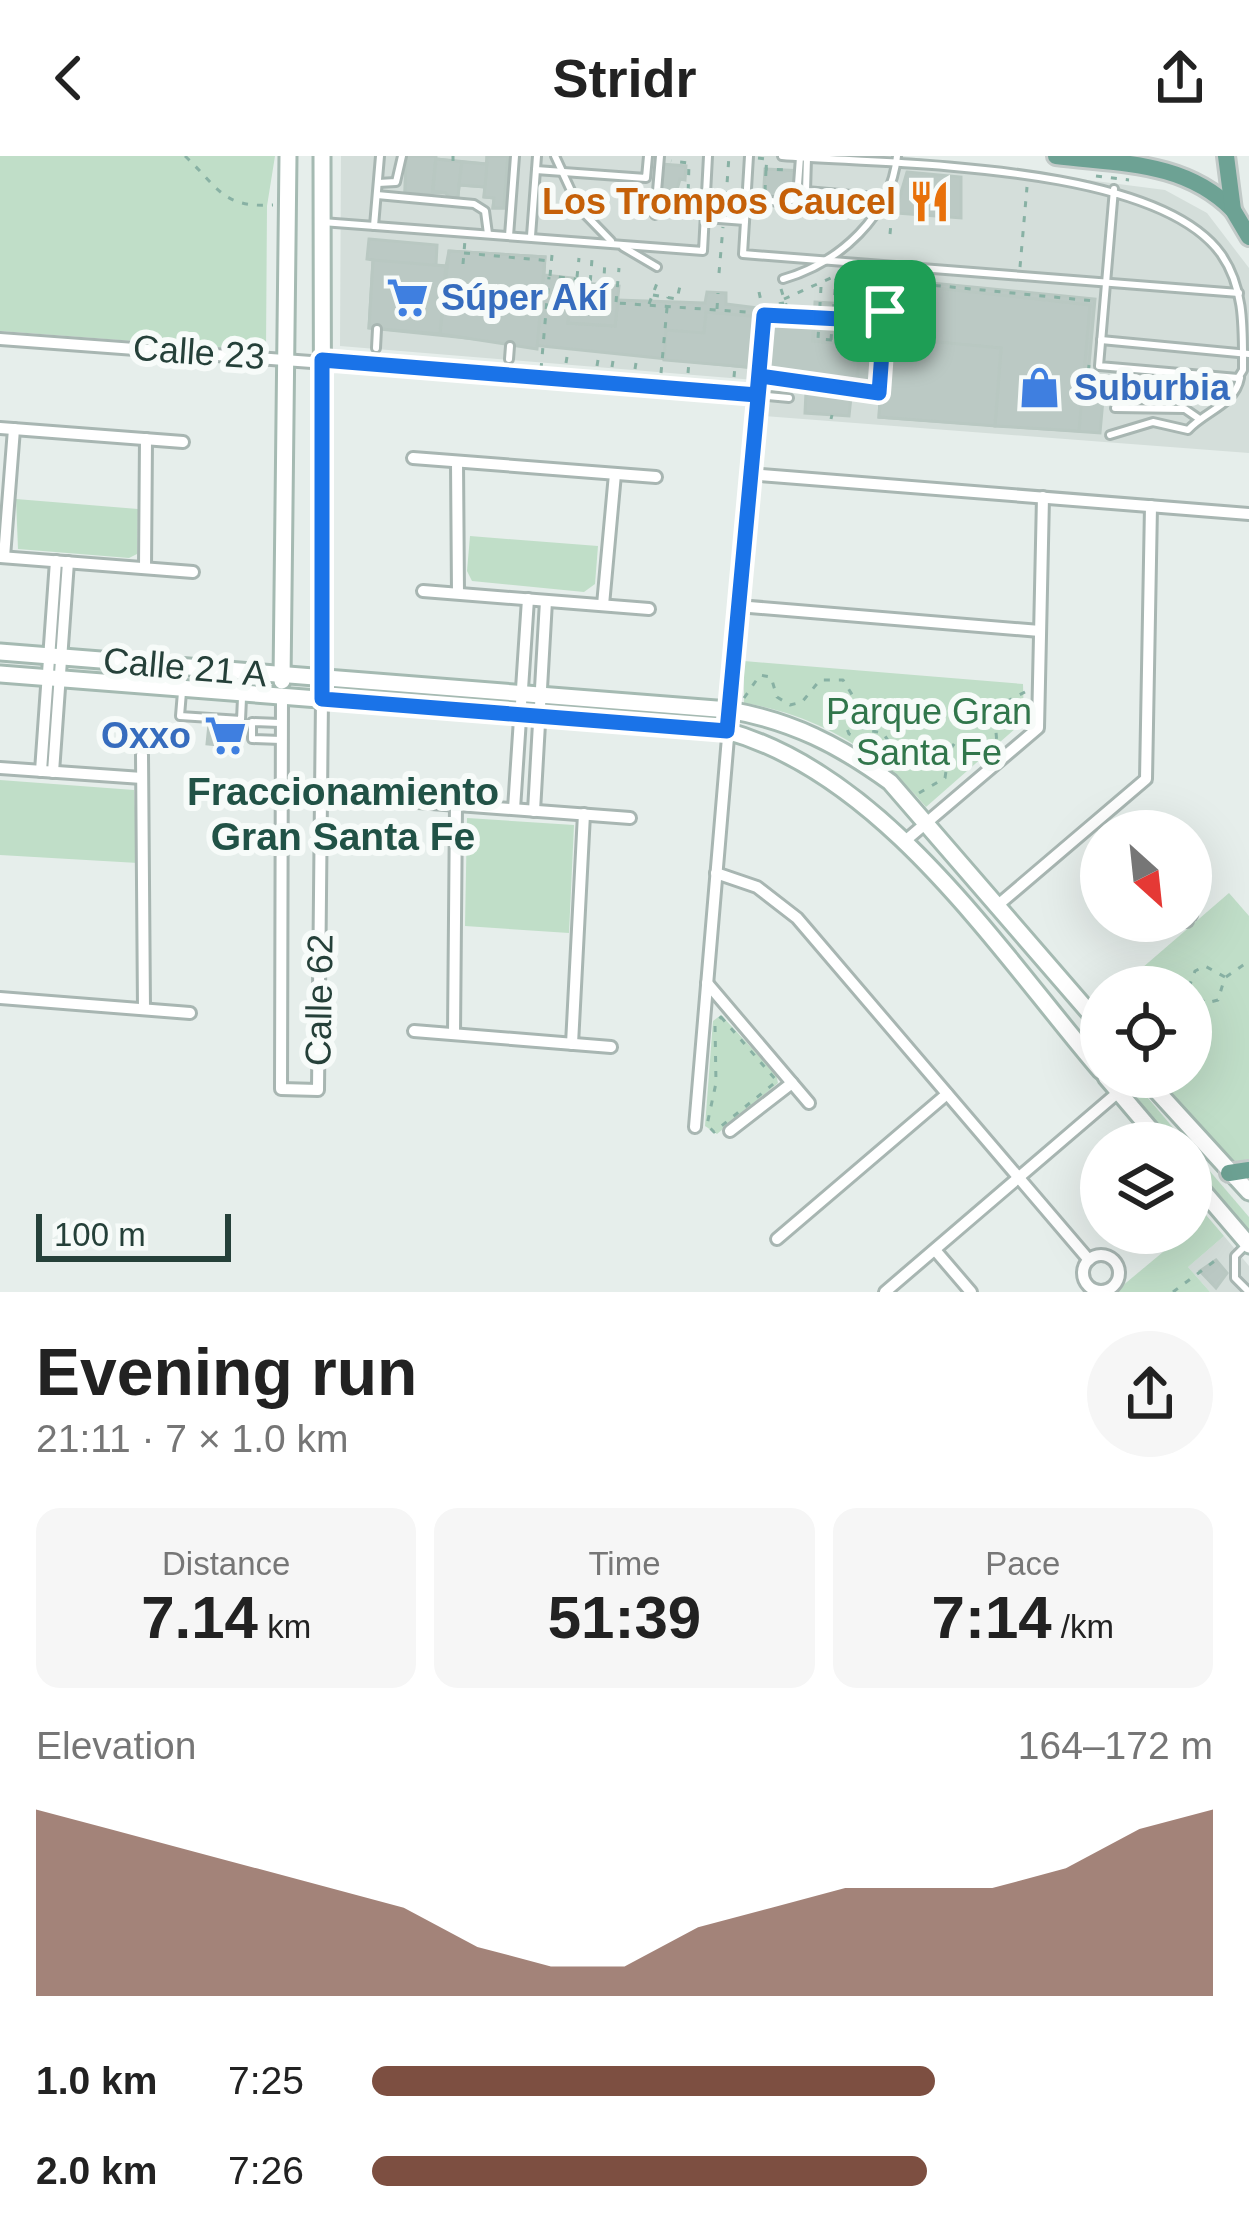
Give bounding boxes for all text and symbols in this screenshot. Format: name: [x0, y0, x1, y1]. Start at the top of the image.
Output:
icon: back: [36, 45, 102, 111]
icon: share: [1147, 45, 1213, 111]
text: Stridr: [552, 48, 697, 108]
restaurant icon: Los Trompos Caucel: [907, 178, 953, 224]
place label: Los Trompos Caucel: [542, 181, 896, 222]
pin: [834, 260, 936, 362]
supermarket icon: Súper Akí: [384, 274, 430, 320]
place label: Súper Akí: [441, 277, 609, 318]
icon: arrive: [852, 278, 918, 344]
street label: Calle 23: [132, 327, 266, 377]
shop icon: Suburbia: [1017, 364, 1063, 410]
place label: Suburbia: [1074, 367, 1231, 408]
street label: Calle 21 A: [101, 639, 269, 695]
park label: Parque Gran Santa Fe: [826, 691, 1032, 773]
supermarket icon: Oxxo: [202, 712, 248, 758]
place label: Oxxo: [101, 715, 191, 756]
district label: Fraccionamiento Gran Santa Fe: [187, 770, 499, 858]
north arrow: [1080, 810, 1212, 942]
map controls: [1080, 810, 1212, 1254]
street label: Calle 62: [297, 934, 341, 1066]
button: locate: [1080, 966, 1212, 1098]
button: layers: [1080, 1122, 1212, 1254]
scale bar: [36, 1208, 231, 1261]
text: 100 m: [54, 1216, 146, 1253]
button: share: [1087, 1331, 1213, 1457]
text: Evening run: [36, 1335, 417, 1409]
text: 21:11 · 7 × 1.0 km: [36, 1417, 349, 1460]
text: Distance: [162, 1545, 290, 1582]
text: Time: [588, 1545, 661, 1582]
text: Pace: [985, 1545, 1060, 1582]
text: 7.14: [141, 1584, 258, 1651]
text: 51:39: [548, 1584, 701, 1651]
text: 7:14: [932, 1584, 1052, 1651]
text: km: [258, 1608, 311, 1645]
text: /km: [1052, 1608, 1114, 1645]
text: Elevation: [36, 1724, 196, 1767]
text: 164–172 m: [1018, 1724, 1213, 1767]
text: 1.0 km: [36, 2059, 157, 2102]
text: 7:25: [228, 2059, 304, 2102]
text: 2.0 km: [36, 2149, 157, 2192]
text: 7:26: [228, 2149, 304, 2192]

